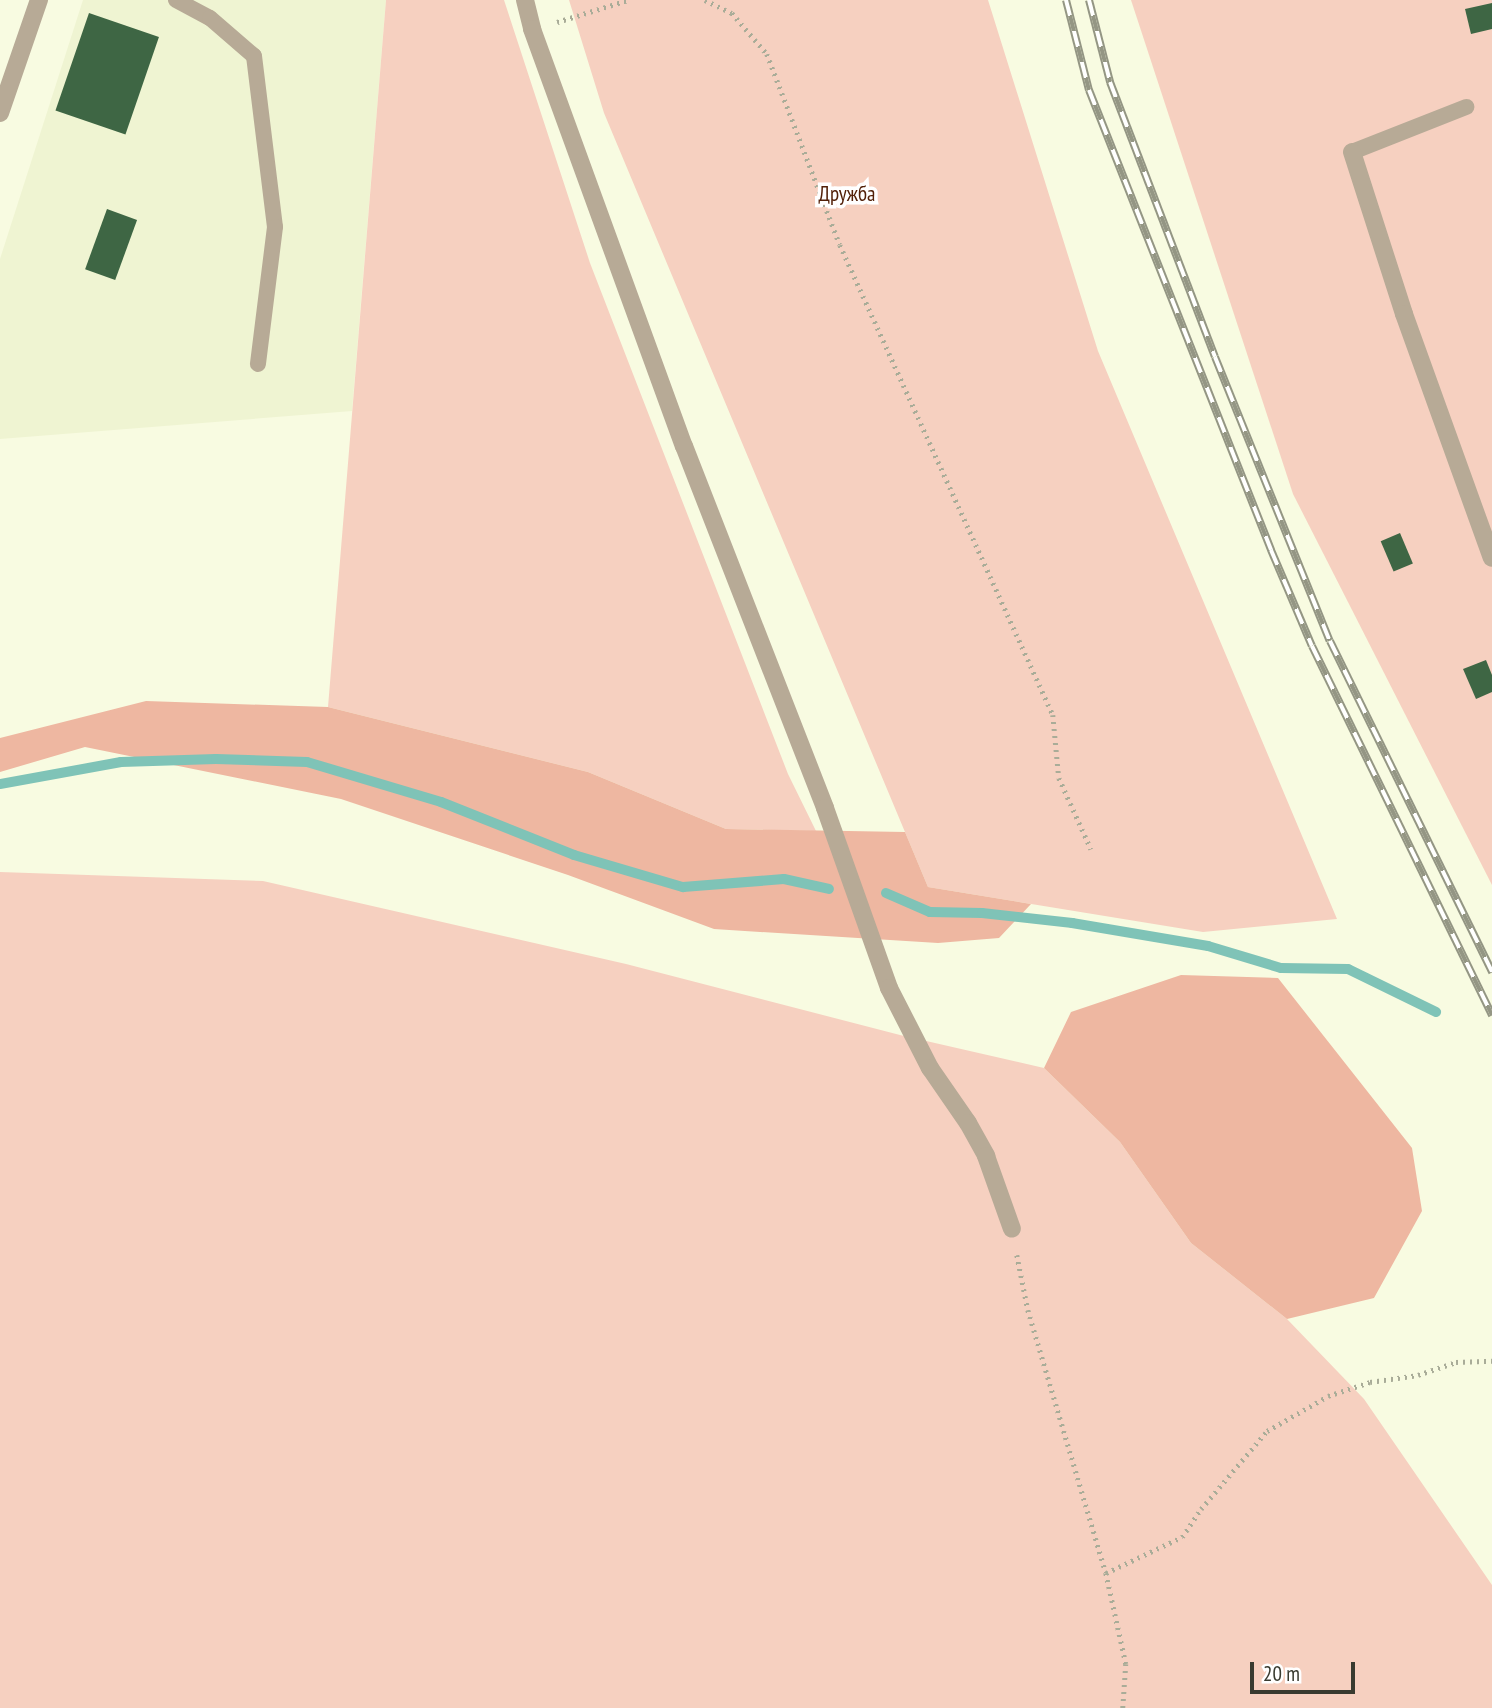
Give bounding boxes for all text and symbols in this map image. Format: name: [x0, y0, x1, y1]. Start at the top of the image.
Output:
park label: Дружба: [819, 181, 875, 207]
scale bar: [1254, 1648, 1359, 1692]
text: 20 m: [1263, 1660, 1300, 1687]

